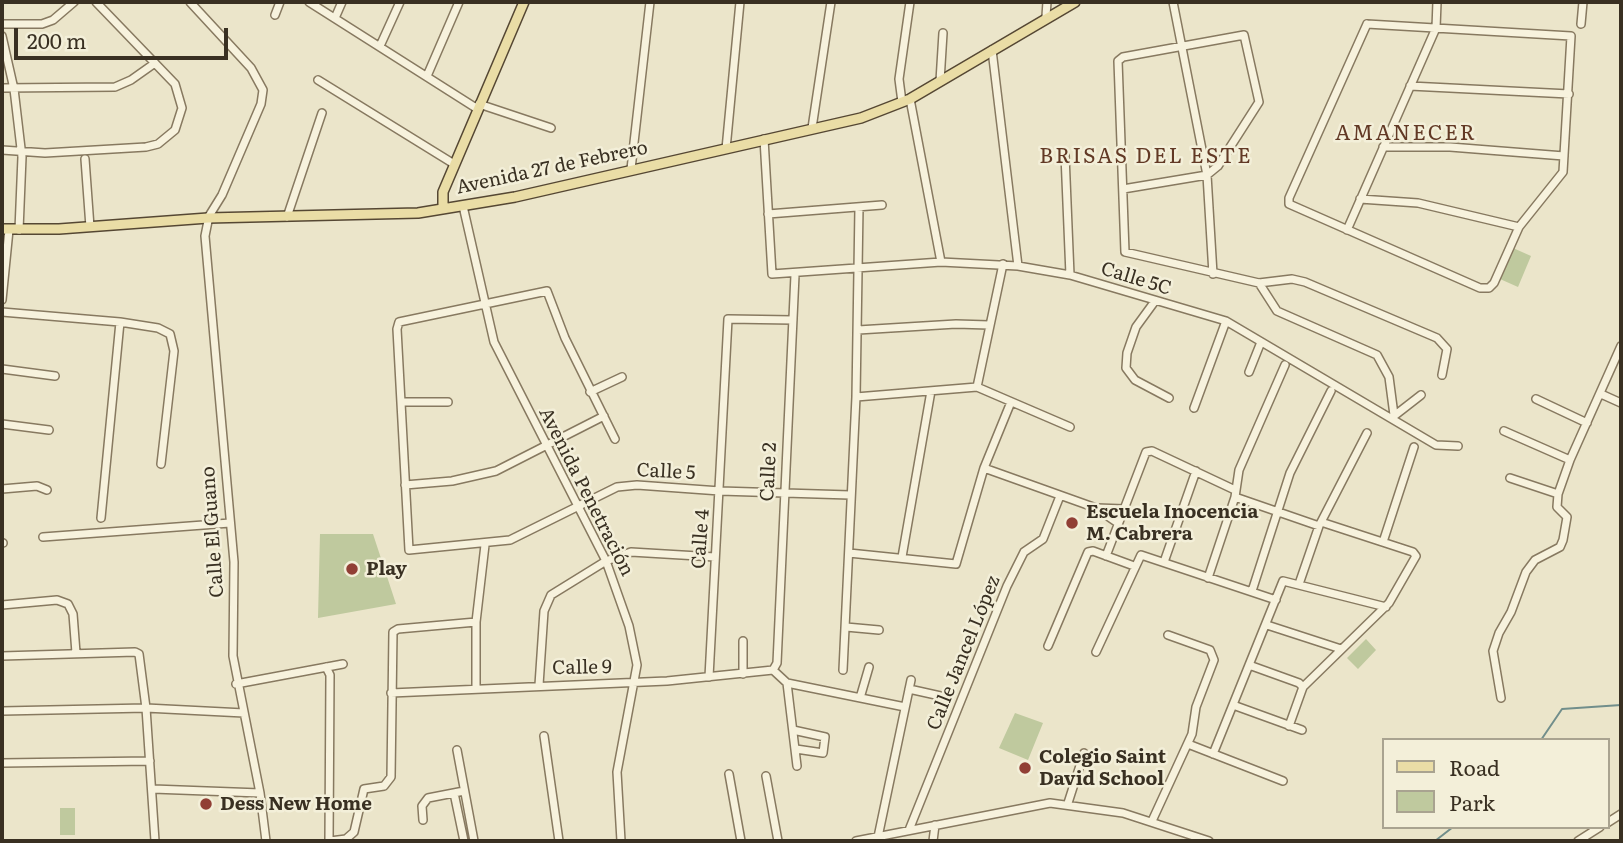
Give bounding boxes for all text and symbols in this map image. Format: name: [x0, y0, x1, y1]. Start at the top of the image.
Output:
scale bar: [18, 14, 231, 58]
text: 200 m: [27, 24, 87, 55]
district label: AMANECER: [1336, 121, 1476, 147]
street label: Avenida 27 de Febrero: [454, 137, 650, 199]
district label: BRISAS DEL ESTE: [1041, 144, 1251, 170]
street label: Calle 5C: [1098, 258, 1174, 300]
street label: Avenida Penetración: [534, 404, 638, 580]
street label: Calle 2: [756, 442, 782, 502]
street label: Calle 5: [636, 459, 696, 485]
street label: Calle El Guano: [197, 466, 229, 598]
place label: Escuela Inocencia M. Cabrera: [1086, 501, 1259, 545]
street label: Calle 4: [688, 508, 714, 570]
marker: Escuela Inocencia M. Cabrera: [1064, 515, 1080, 531]
place label: Play: [366, 558, 407, 580]
marker: Play: [344, 561, 360, 577]
street label: Calle Jancel López: [923, 572, 1005, 734]
street label: Calle 9: [552, 656, 612, 680]
legend: [1382, 738, 1609, 829]
place label: Colegio Saint David School: [1039, 746, 1166, 790]
text: Road: [1449, 751, 1500, 782]
marker: Colegio Saint David School: [1017, 760, 1033, 776]
text: Park: [1449, 786, 1495, 817]
place label: Dess New Home: [220, 793, 372, 815]
marker: Dess New Home: [198, 796, 214, 812]

